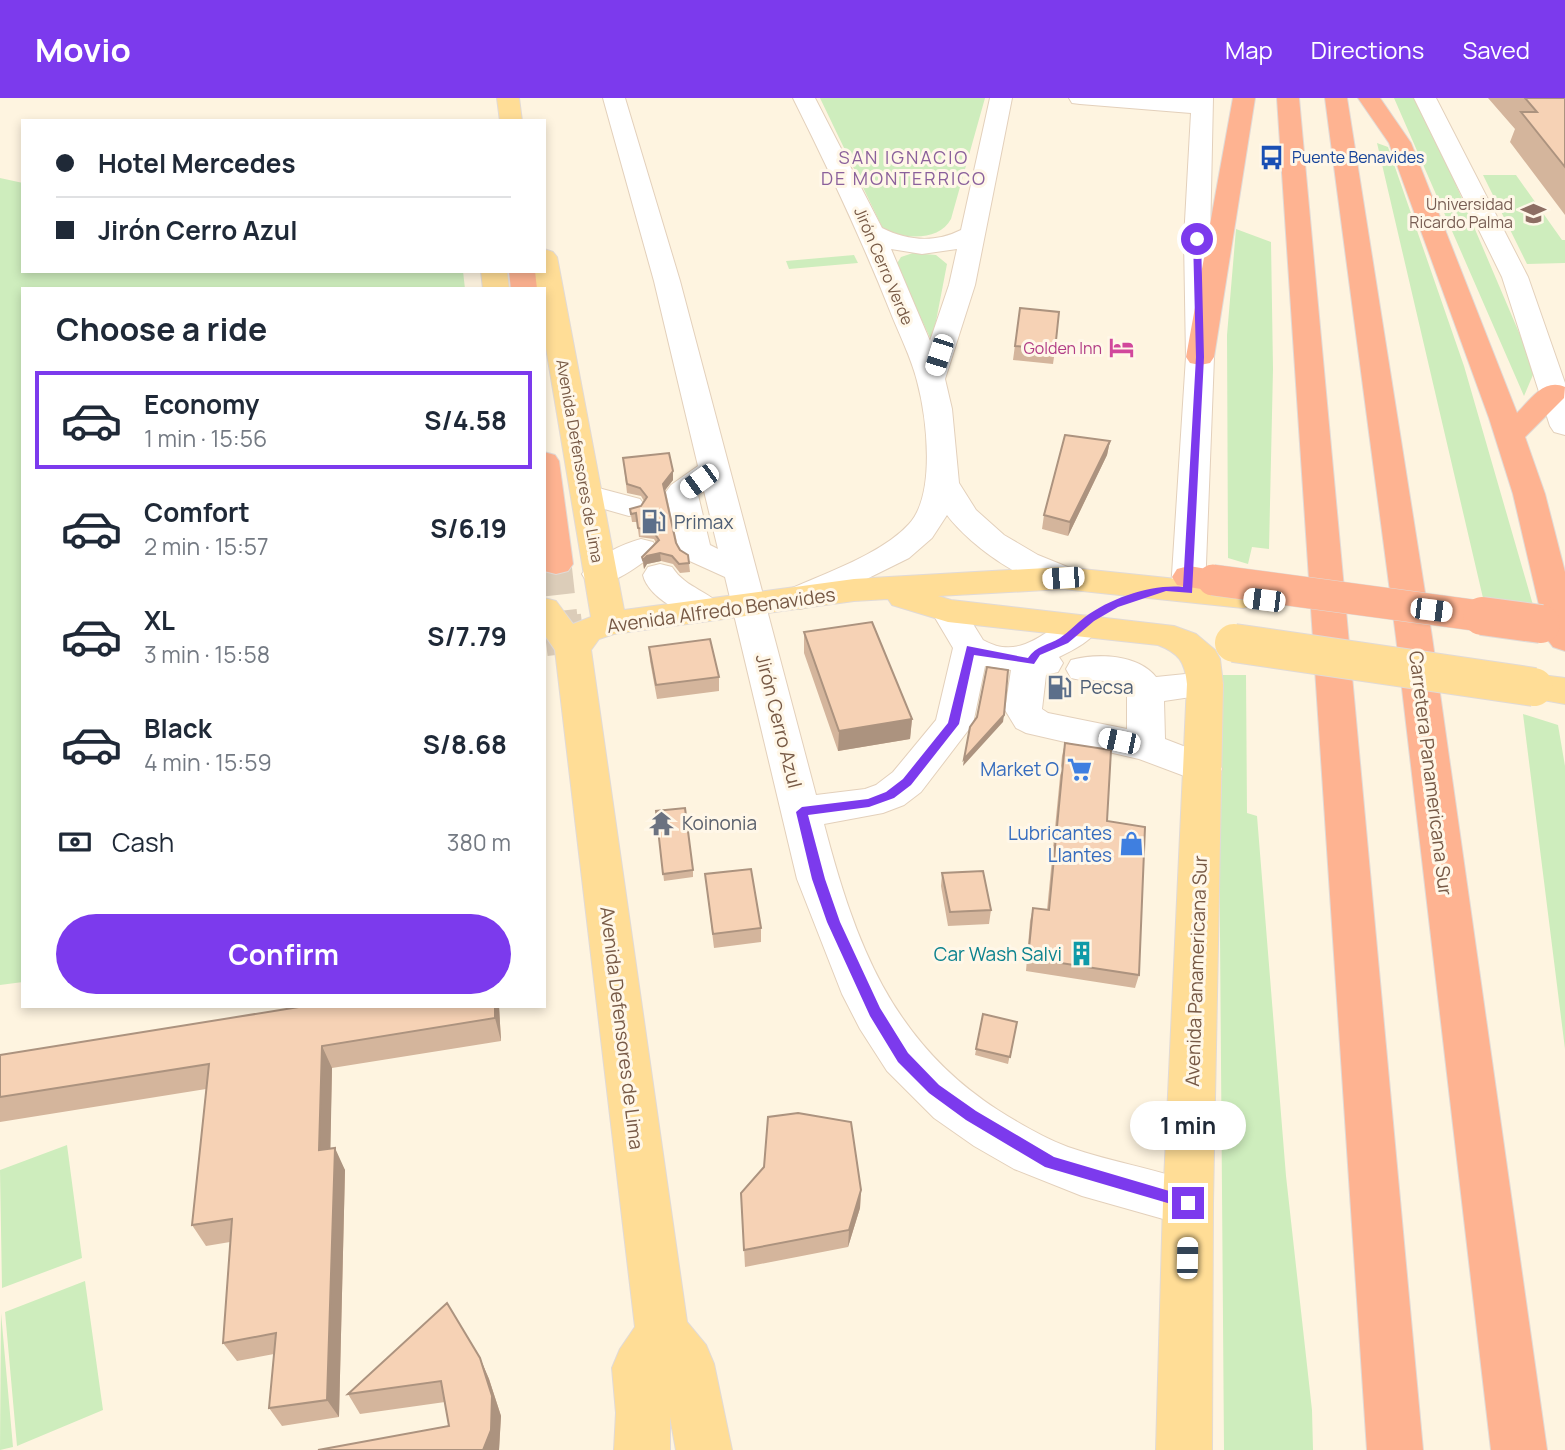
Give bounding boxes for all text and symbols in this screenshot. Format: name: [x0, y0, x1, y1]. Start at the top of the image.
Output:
text: Movio: [35, 27, 131, 72]
text: Map: [1225, 33, 1273, 66]
text: Directions: [1311, 33, 1424, 66]
text: Saved: [1462, 33, 1530, 66]
bus stop icon: Puente Benavides: [1258, 143, 1286, 171]
text: Hotel Mercedes: [98, 145, 296, 181]
district label: SAN IGNACIO DE MONTERRICO: [821, 145, 987, 190]
place label: Puente Benavides: [1292, 146, 1425, 168]
place label: Universidad Ricardo Palma: [1409, 193, 1513, 233]
school or university icon: Universidad Ricardo Palma: [1519, 199, 1547, 227]
street label: Jirón Cerro Verde: [849, 204, 919, 328]
text: Jirón Cerro Azul: [98, 212, 297, 248]
route start: [1181, 223, 1213, 255]
text: Choose a ride: [56, 307, 267, 351]
car: [923, 332, 956, 378]
hotel icon: Golden Inn: [1108, 334, 1136, 362]
place label: Golden Inn: [1023, 337, 1102, 359]
street label: Avenida Defensores de Lima: [551, 358, 609, 564]
text: Economy: [144, 386, 259, 422]
icon: car: [60, 389, 123, 452]
text: S/4.58: [424, 402, 507, 438]
text: 1 min · 15:56: [144, 422, 267, 454]
car: [676, 460, 723, 502]
text: Comfort: [144, 494, 250, 530]
icon: car: [60, 497, 123, 560]
fuel station icon: Primax: [640, 508, 668, 536]
place label: Primax: [674, 509, 733, 535]
text: S/6.19: [430, 510, 507, 546]
text: 2 min · 15:57: [144, 530, 269, 562]
car: [1042, 566, 1085, 590]
street label: Avenida Alfredo Benavides: [605, 581, 837, 639]
car: [1242, 587, 1287, 613]
car: [1409, 597, 1454, 623]
text: XL: [144, 602, 175, 638]
icon: car: [60, 605, 123, 668]
text: S/7.79: [427, 618, 507, 654]
text: 3 min · 15:58: [144, 638, 270, 670]
street label: Carretera Panamericana Sur: [1403, 649, 1459, 897]
street label: Jirón Cerro Azul: [750, 651, 808, 791]
fuel station icon: Pecsa: [1046, 673, 1074, 701]
place label: Pecsa: [1080, 674, 1134, 700]
text: Black: [144, 710, 212, 746]
icon: car: [60, 713, 123, 776]
text: S/8.68: [423, 726, 507, 762]
car: [1097, 726, 1142, 756]
text: 4 min · 15:59: [144, 746, 272, 778]
supermarket icon: Market O: [1065, 755, 1093, 783]
place label: Market O: [980, 756, 1059, 782]
temple icon: Koinonia: [648, 809, 676, 837]
place label: Koinonia: [682, 810, 757, 836]
place label: Lubricantes Llantes: [1008, 820, 1112, 868]
icon: cash: [56, 823, 94, 861]
text: Cash: [112, 824, 174, 860]
text: 380 m: [447, 826, 511, 858]
shop icon: Lubricantes Llantes: [1118, 830, 1146, 858]
street label: Avenida Panamericana Sur: [1179, 855, 1213, 1087]
street label: Avenida Defensores de Lima: [594, 905, 650, 1151]
button: Confirm: [56, 914, 511, 994]
building icon: Car Wash Salvi: [1068, 940, 1096, 968]
place label: Car Wash Salvi: [934, 941, 1062, 967]
callout: 1 min: [1130, 1102, 1246, 1150]
text: 1 min: [1160, 1109, 1216, 1141]
route end: [1172, 1187, 1204, 1219]
car: [1177, 1237, 1198, 1279]

